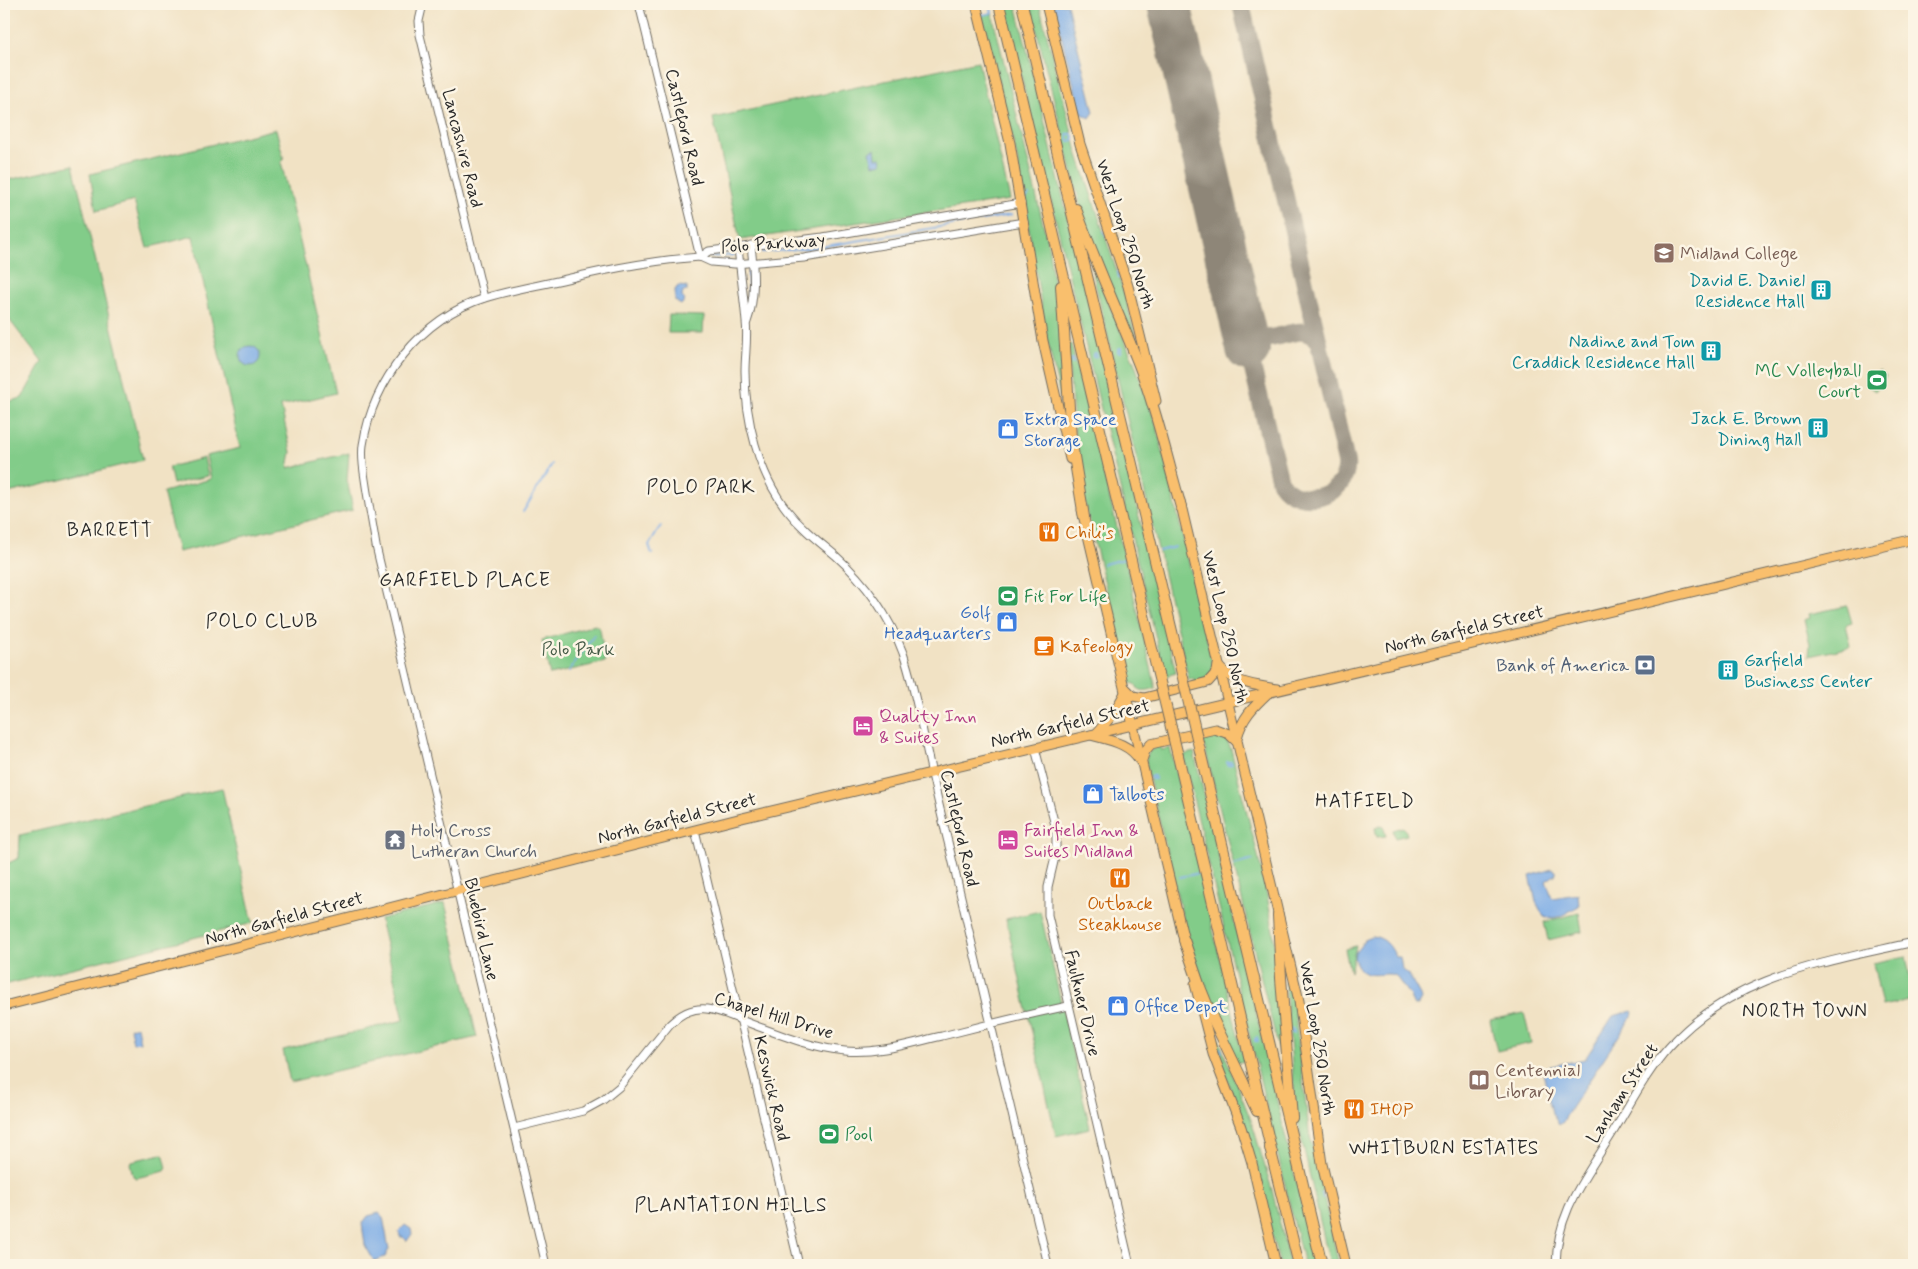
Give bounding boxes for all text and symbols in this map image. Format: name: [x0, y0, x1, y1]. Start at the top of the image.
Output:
street label: Castleford Road: [657, 66, 709, 189]
street label: Lancashire Road: [436, 86, 488, 210]
street label: West Loop 250 North: [1090, 156, 1161, 312]
street label: Polo Parkway: [720, 228, 826, 260]
school or university icon: Midland College: [1652, 241, 1676, 265]
place label: Midland College: [1680, 242, 1798, 267]
place label: David E. Daniel Residence Hall: [1689, 269, 1805, 314]
building icon: David E. Daniel Residence Hall: [1809, 278, 1833, 302]
place label: Nadine and Tom Craddick Residence Hall: [1512, 330, 1695, 375]
building icon: Nadine and Tom Craddick Residence Hall: [1699, 339, 1723, 363]
place label: MC Volleyball Court: [1755, 359, 1861, 404]
sports icon: MC Volleyball Court: [1865, 368, 1889, 392]
place label: Jack E. Brown Dining Hall: [1690, 407, 1802, 452]
place label: Extra Space Storage: [1024, 408, 1117, 453]
building icon: Jack E. Brown Dining Hall: [1806, 416, 1830, 440]
shop icon: Extra Space Storage: [996, 417, 1020, 441]
district label: POLO PARK: [646, 475, 756, 500]
district label: BARRETT: [67, 518, 153, 543]
restaurant icon: Chili's: [1037, 520, 1061, 544]
place label: Chili's: [1065, 521, 1114, 545]
street label: West Loop 250 North: [1196, 549, 1254, 706]
district label: GARFIELD PLACE: [379, 568, 551, 593]
sports icon: Fit For Life: [996, 584, 1020, 608]
place label: Fit For Life: [1024, 585, 1108, 609]
street label: North Garfield Street: [1382, 600, 1546, 660]
place label: Golf Headquarters: [884, 601, 991, 646]
district label: POLO CLUB: [206, 609, 318, 634]
shop icon: Golf Headquarters: [995, 610, 1019, 634]
cafe icon: Kafeology: [1032, 634, 1056, 658]
place label: Kafeology: [1060, 635, 1133, 659]
park label: Polo Park: [541, 638, 615, 662]
place label: Garfield Business Center: [1744, 649, 1873, 694]
bank icon: Bank of America: [1633, 653, 1657, 677]
place label: Bank of America: [1496, 654, 1629, 678]
building icon: Garfield Business Center: [1716, 658, 1740, 682]
street label: North Garfield Street: [988, 694, 1152, 754]
place label: Quality Inn & Suites: [879, 705, 977, 750]
hotel icon: Quality Inn & Suites: [851, 714, 875, 738]
street label: Castleford Road: [932, 767, 984, 890]
shop icon: Talbots: [1081, 782, 1105, 806]
place label: Talbots: [1109, 783, 1164, 807]
street label: North Garfield Street: [595, 788, 759, 850]
district label: HATFIELD: [1315, 789, 1415, 814]
place label: Holy Cross Lutheran Church: [411, 819, 537, 864]
place label: Fairfield Inn & Suites Midland: [1024, 819, 1139, 864]
temple icon: Holy Cross Lutheran Church: [383, 828, 407, 852]
hotel icon: Fairfield Inn & Suites Midland: [996, 828, 1020, 852]
restaurant icon: Outback Steakhouse: [1108, 866, 1132, 890]
street label: Bluebird Lane: [458, 876, 504, 983]
street label: North Garfield Street: [202, 886, 366, 952]
place label: Outback Steakhouse: [1078, 892, 1162, 937]
street label: Faulkner Drive: [1058, 948, 1106, 1059]
street label: West Loop 250 North: [1293, 959, 1341, 1117]
street label: Chapel Hill Drive: [711, 986, 836, 1046]
shop icon: Office Depot: [1106, 994, 1130, 1018]
place label: Office Depot: [1134, 995, 1227, 1019]
district label: NORTH TOWN: [1742, 999, 1868, 1024]
street label: Keswick Road: [747, 1033, 795, 1143]
street label: Lanham Street: [1581, 1039, 1664, 1148]
place label: Centennial Library: [1495, 1059, 1580, 1104]
library icon: Centennial Library: [1467, 1068, 1491, 1092]
restaurant icon: IHOP: [1342, 1097, 1366, 1121]
place label: IHOP: [1370, 1098, 1414, 1122]
sports icon: Pool: [817, 1122, 841, 1146]
place label: Pool: [845, 1123, 873, 1147]
district label: WHITBURN ESTATES: [1349, 1136, 1539, 1161]
district label: PLANTATION HILLS: [634, 1193, 828, 1218]

